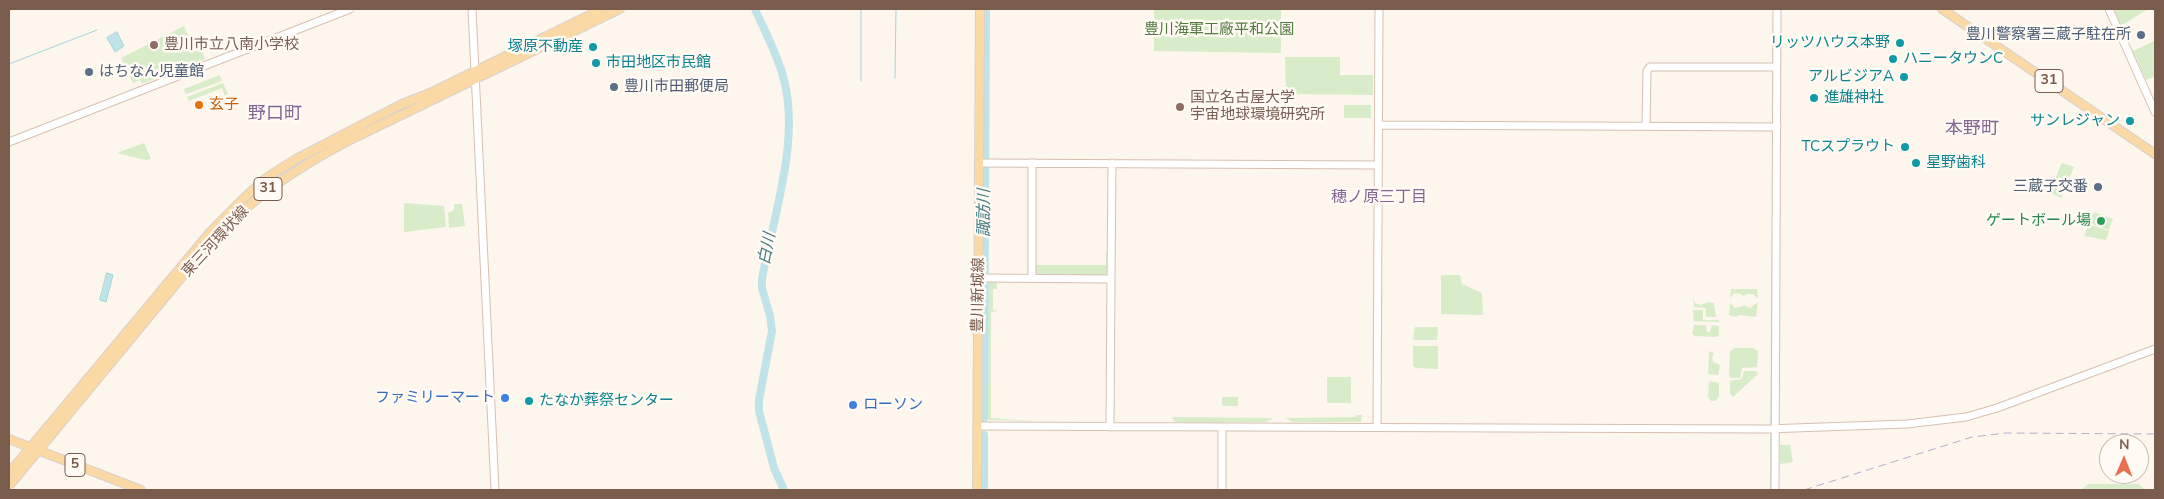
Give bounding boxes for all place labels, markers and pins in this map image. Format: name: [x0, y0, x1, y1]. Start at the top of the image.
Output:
place label: 豊川警察署三蔵子駐在所: [1966, 26, 2131, 44]
marker: 豊川警察署三蔵子駐在所: [2135, 29, 2147, 41]
place label: リッツハウス本野: [1770, 34, 1890, 52]
place label: 豊川市立八南小学校: [164, 36, 299, 54]
marker: リッツハウス本野: [1894, 37, 1906, 49]
place label: 塚原不動産: [508, 38, 583, 56]
marker: 豊川市立八南小学校: [148, 39, 160, 51]
marker: 塚原不動産: [587, 41, 599, 53]
place label: ハニータウンC: [1903, 50, 2003, 68]
marker: ハニータウンC: [1887, 53, 1899, 65]
place label: 市田地区市民館: [606, 54, 711, 72]
marker: 市田地区市民館: [590, 57, 602, 69]
place label: はちなん児童館: [99, 63, 204, 81]
marker: はちなん児童館: [83, 66, 95, 78]
place label: アルビジアA: [1808, 68, 1894, 86]
marker: アルビジアA: [1898, 71, 1910, 83]
place label: 豊川市田郵便局: [624, 78, 729, 96]
marker: 豊川市田郵便局: [608, 81, 620, 93]
place label: 国立名古屋大学 宇宙地球環境研究所: [1190, 89, 1325, 124]
place label: 進雄神社: [1824, 89, 1884, 107]
marker: 進雄神社: [1808, 92, 1820, 104]
place label: 玄子: [209, 96, 239, 114]
marker: 玄子: [193, 99, 205, 111]
marker: 国立名古屋大学 宇宙地球環境研究所: [1174, 101, 1186, 113]
place label: サンレジャン: [2030, 112, 2120, 130]
marker: サンレジャン: [2124, 115, 2136, 127]
place label: TCスプラウト: [1802, 138, 1895, 156]
marker: TCスプラウト: [1899, 141, 1911, 153]
place label: 星野歯科: [1926, 154, 1986, 172]
marker: 星野歯科: [1910, 157, 1922, 169]
place label: 三蔵子交番: [2013, 178, 2088, 196]
marker: 三蔵子交番: [2092, 181, 2104, 193]
place label: ゲートボール場: [1986, 212, 2091, 230]
marker: ゲートボール場: [2095, 215, 2107, 227]
place label: ファミリーマート: [375, 389, 495, 407]
marker: ファミリーマート: [499, 392, 511, 404]
place label: たなか葬祭センター: [539, 392, 674, 410]
marker: たなか葬祭センター: [523, 395, 535, 407]
place label: ローソン: [863, 396, 923, 414]
marker: ローソン: [847, 399, 859, 411]

